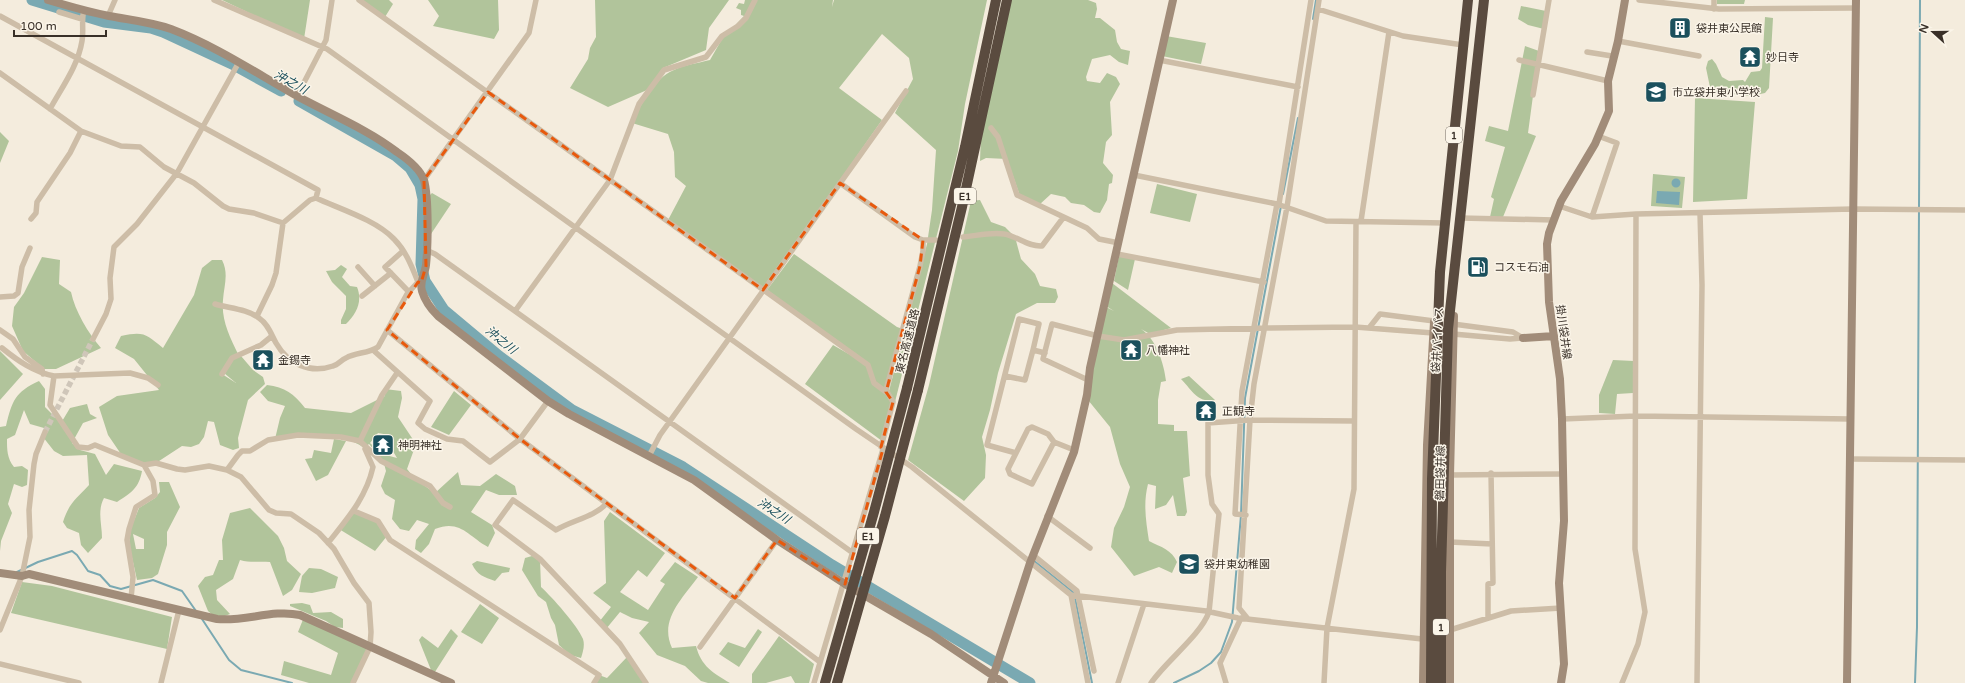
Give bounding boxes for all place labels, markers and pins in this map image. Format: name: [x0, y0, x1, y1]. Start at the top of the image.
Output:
building icon: 袋井東公民館: [1667, 15, 1693, 41]
place label: 袋井東公民館: [1696, 22, 1762, 35]
temple icon: 妙日寺: [1737, 44, 1763, 70]
place label: 妙日寺: [1766, 51, 1799, 64]
school or university icon: 市立袋井東小学校: [1643, 79, 1669, 105]
place label: 市立袋井東小学校: [1672, 86, 1760, 99]
fuel station icon: コスモ石油: [1465, 254, 1491, 280]
place label: コスモ石油: [1494, 261, 1549, 274]
temple icon: 八幡神社: [1118, 337, 1144, 363]
place label: 八幡神社: [1146, 344, 1190, 357]
temple icon: 金錫寺: [250, 347, 276, 373]
place label: 金錫寺: [278, 354, 311, 367]
temple icon: 正観寺: [1193, 398, 1219, 424]
place label: 正観寺: [1222, 405, 1255, 418]
temple icon: 神明神社: [370, 432, 396, 458]
place label: 神明神社: [398, 439, 442, 452]
school or university icon: 袋井東幼稚園: [1176, 551, 1202, 577]
place label: 袋井東幼稚園: [1204, 558, 1270, 571]

